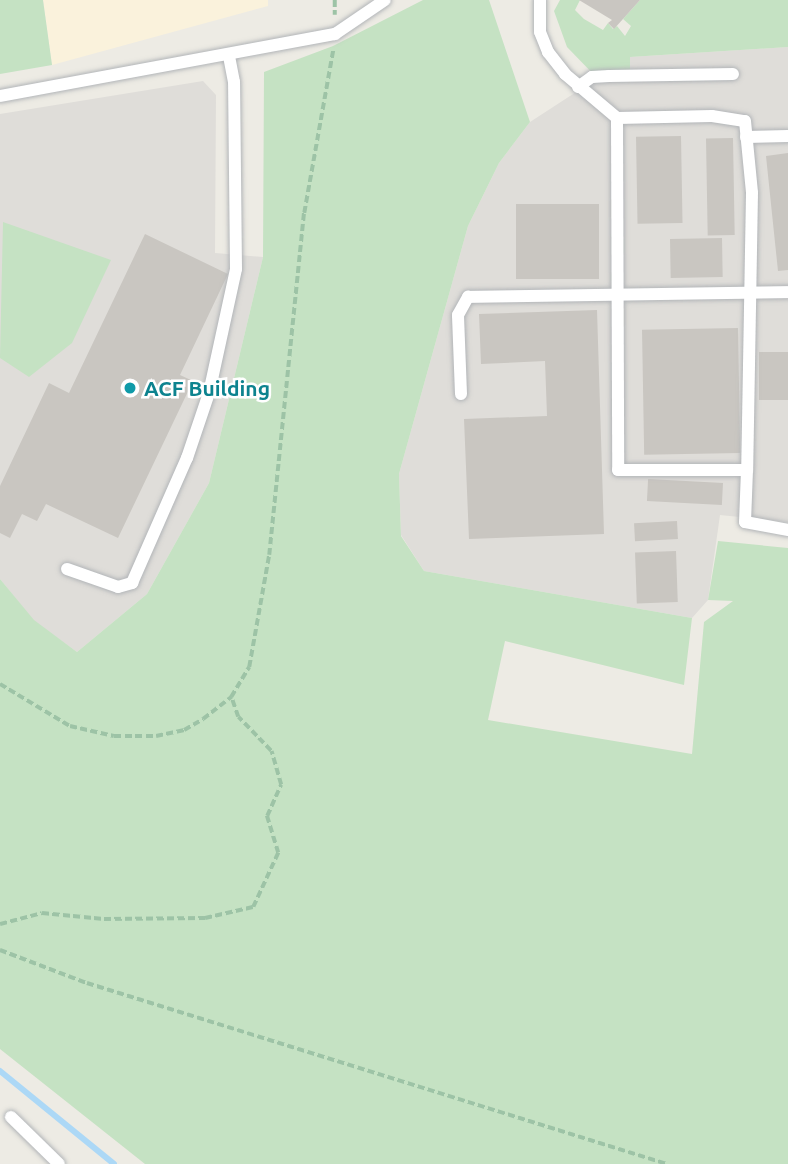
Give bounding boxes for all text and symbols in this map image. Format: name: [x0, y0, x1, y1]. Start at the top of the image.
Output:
place label: ACF Building: [144, 375, 270, 401]
marker: ACF Building: [122, 380, 138, 396]

